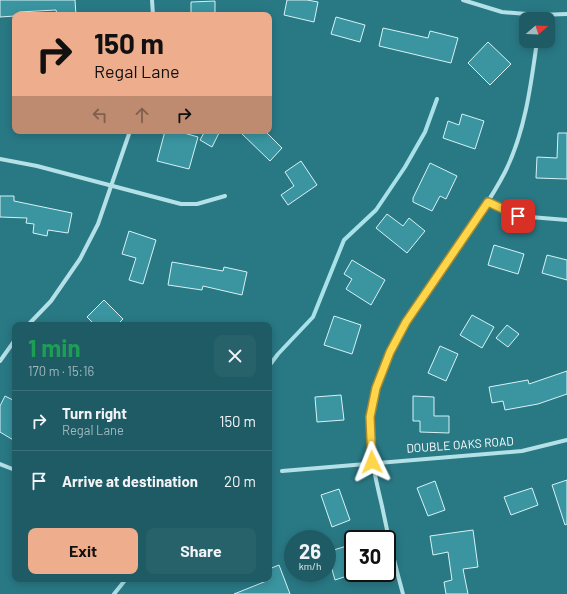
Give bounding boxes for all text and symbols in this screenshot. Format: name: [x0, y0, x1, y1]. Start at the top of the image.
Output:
north arrow: [519, 12, 555, 48]
map controls: [519, 12, 555, 48]
text: 150 m: [94, 26, 164, 60]
icon: right: [28, 28, 80, 80]
text: Regal Lane: [94, 60, 180, 82]
icon: left: [89, 104, 111, 126]
icon: ahead: [131, 104, 153, 126]
icon: right: [173, 104, 195, 126]
pin: [501, 199, 535, 233]
icon: arrive: [507, 205, 529, 227]
text: 1 min: [28, 333, 81, 362]
button: close: [214, 335, 256, 377]
text: 170 m · 15:16: [28, 363, 94, 379]
text: Turn right: [62, 404, 127, 422]
icon: right: [28, 410, 50, 432]
text: 150 m: [219, 412, 256, 430]
text: Regal Lane: [62, 422, 124, 438]
street label: DOUBLE OAKS ROAD: [406, 433, 514, 455]
position arrow: [351, 441, 393, 483]
icon: arrive: [28, 470, 50, 492]
text: Arrive at destination: [62, 472, 198, 490]
text: 20 m: [224, 472, 256, 490]
button: Exit: [28, 528, 138, 574]
button: Share: [146, 528, 256, 574]
speed limit sign: 30: [344, 530, 396, 582]
text: 26: [299, 539, 321, 563]
text: km/h: [299, 560, 321, 572]

